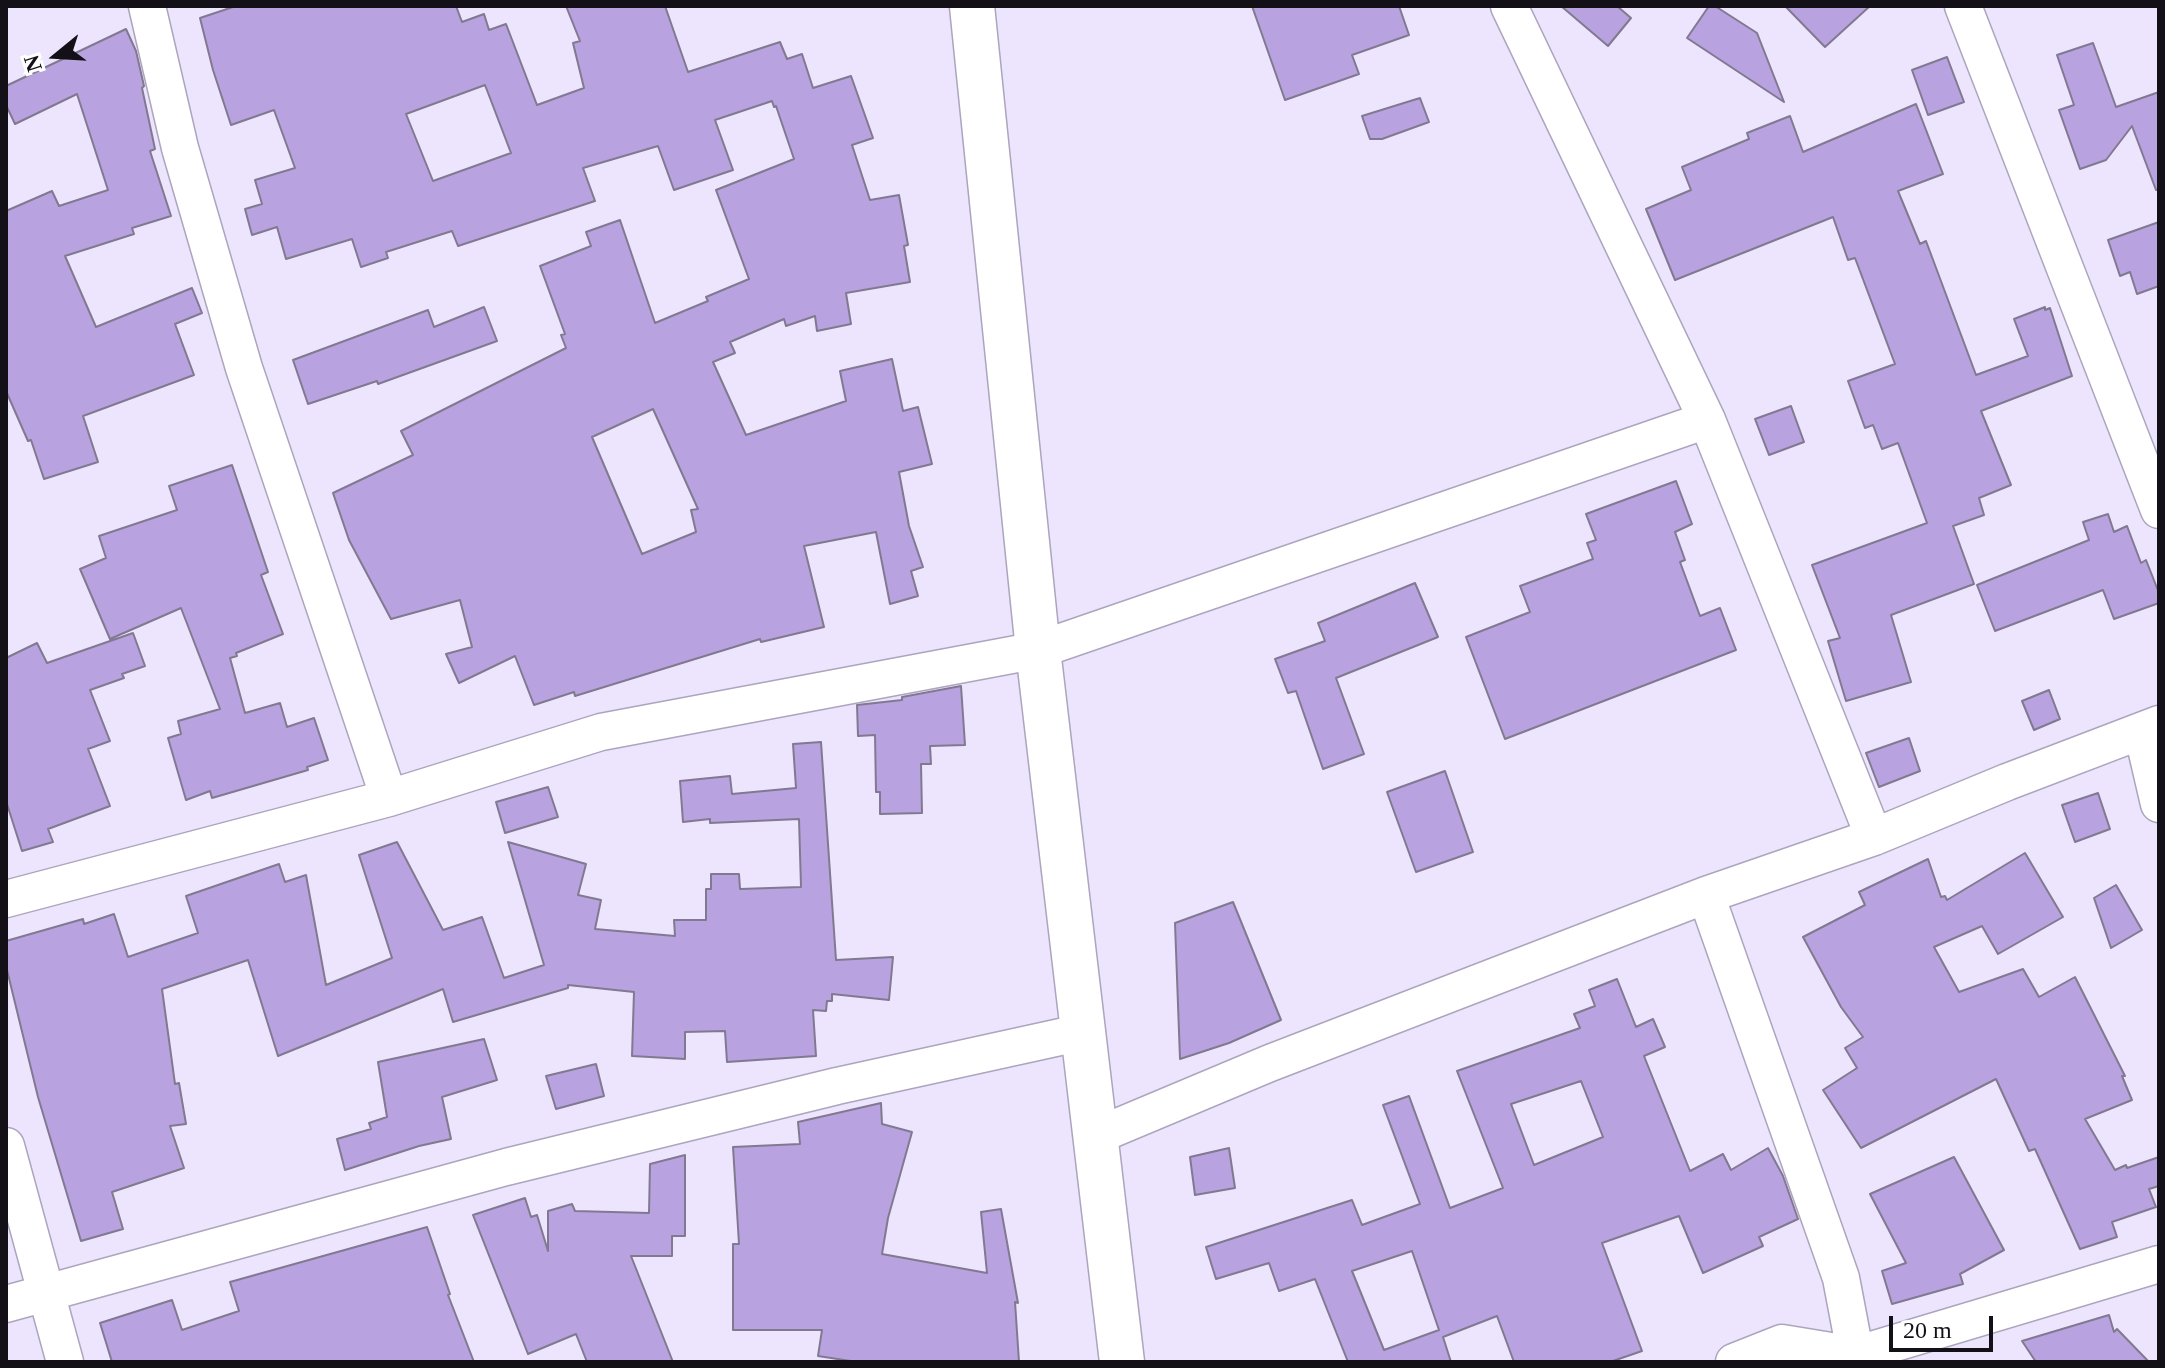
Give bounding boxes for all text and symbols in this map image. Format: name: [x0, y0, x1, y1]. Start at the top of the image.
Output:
north arrow: [16, 16, 96, 96]
text: N: [18, 52, 47, 75]
scale bar: [1893, 1300, 1997, 1350]
text: 20 m: [1903, 1317, 1952, 1343]

